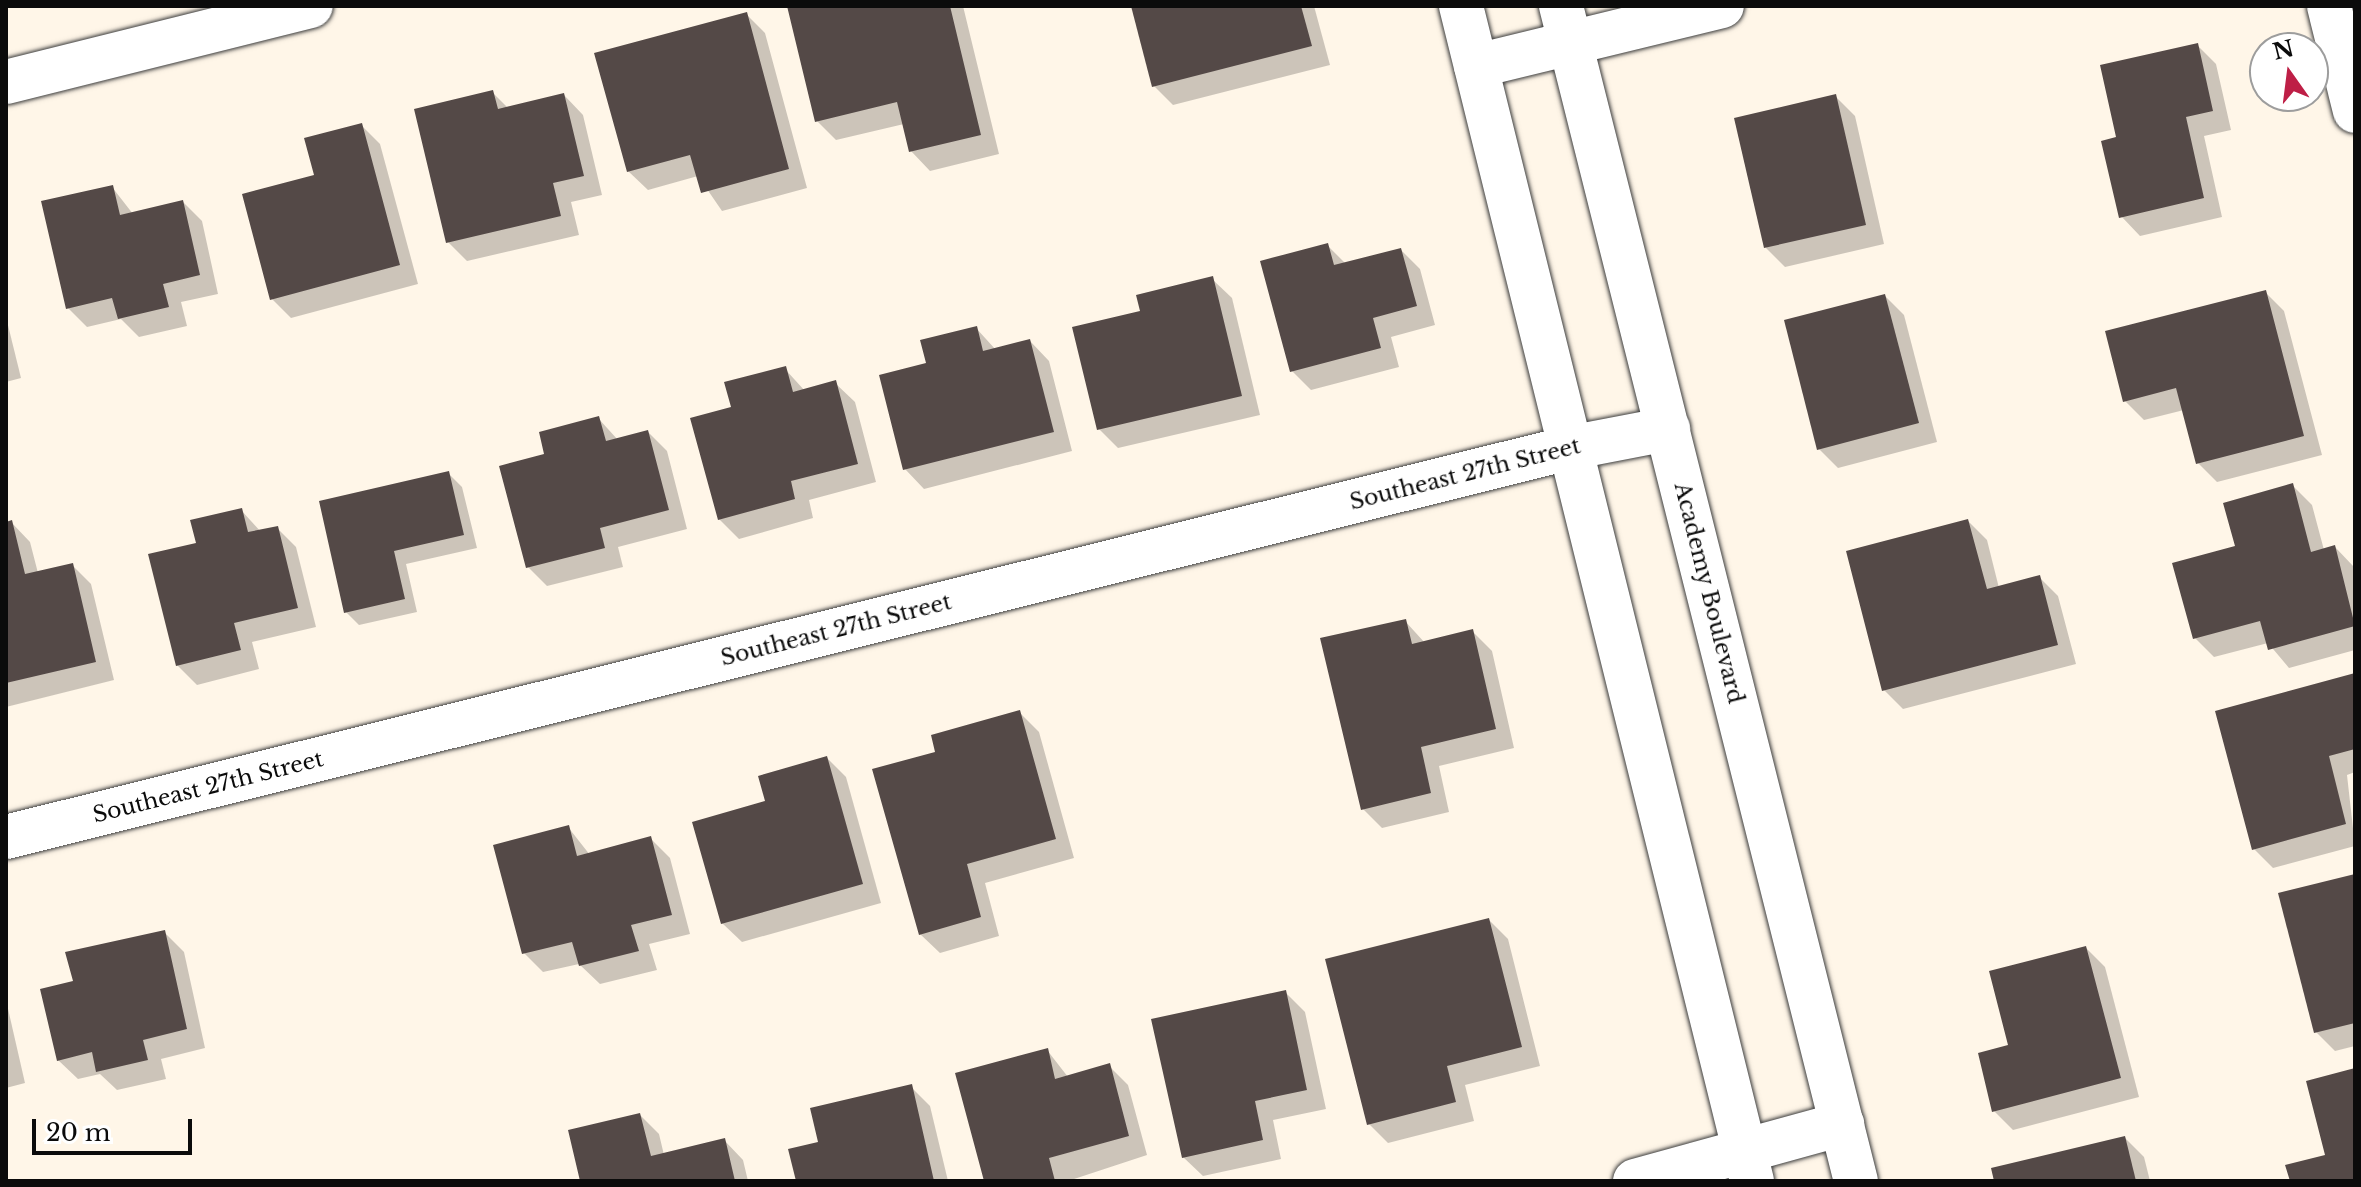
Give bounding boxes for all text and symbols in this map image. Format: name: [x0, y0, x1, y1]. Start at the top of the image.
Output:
north arrow: [2249, 32, 2329, 112]
text: N: [2270, 35, 2297, 66]
street label: Southeast 27th Street: [1347, 433, 1583, 515]
street label: Academy Boulevard: [1669, 479, 1749, 707]
street label: Southeast 27th Street: [718, 589, 954, 671]
street label: Southeast 27th Street: [90, 746, 326, 828]
scale bar: [36, 1103, 196, 1153]
text: 20 m: [46, 1118, 111, 1147]

